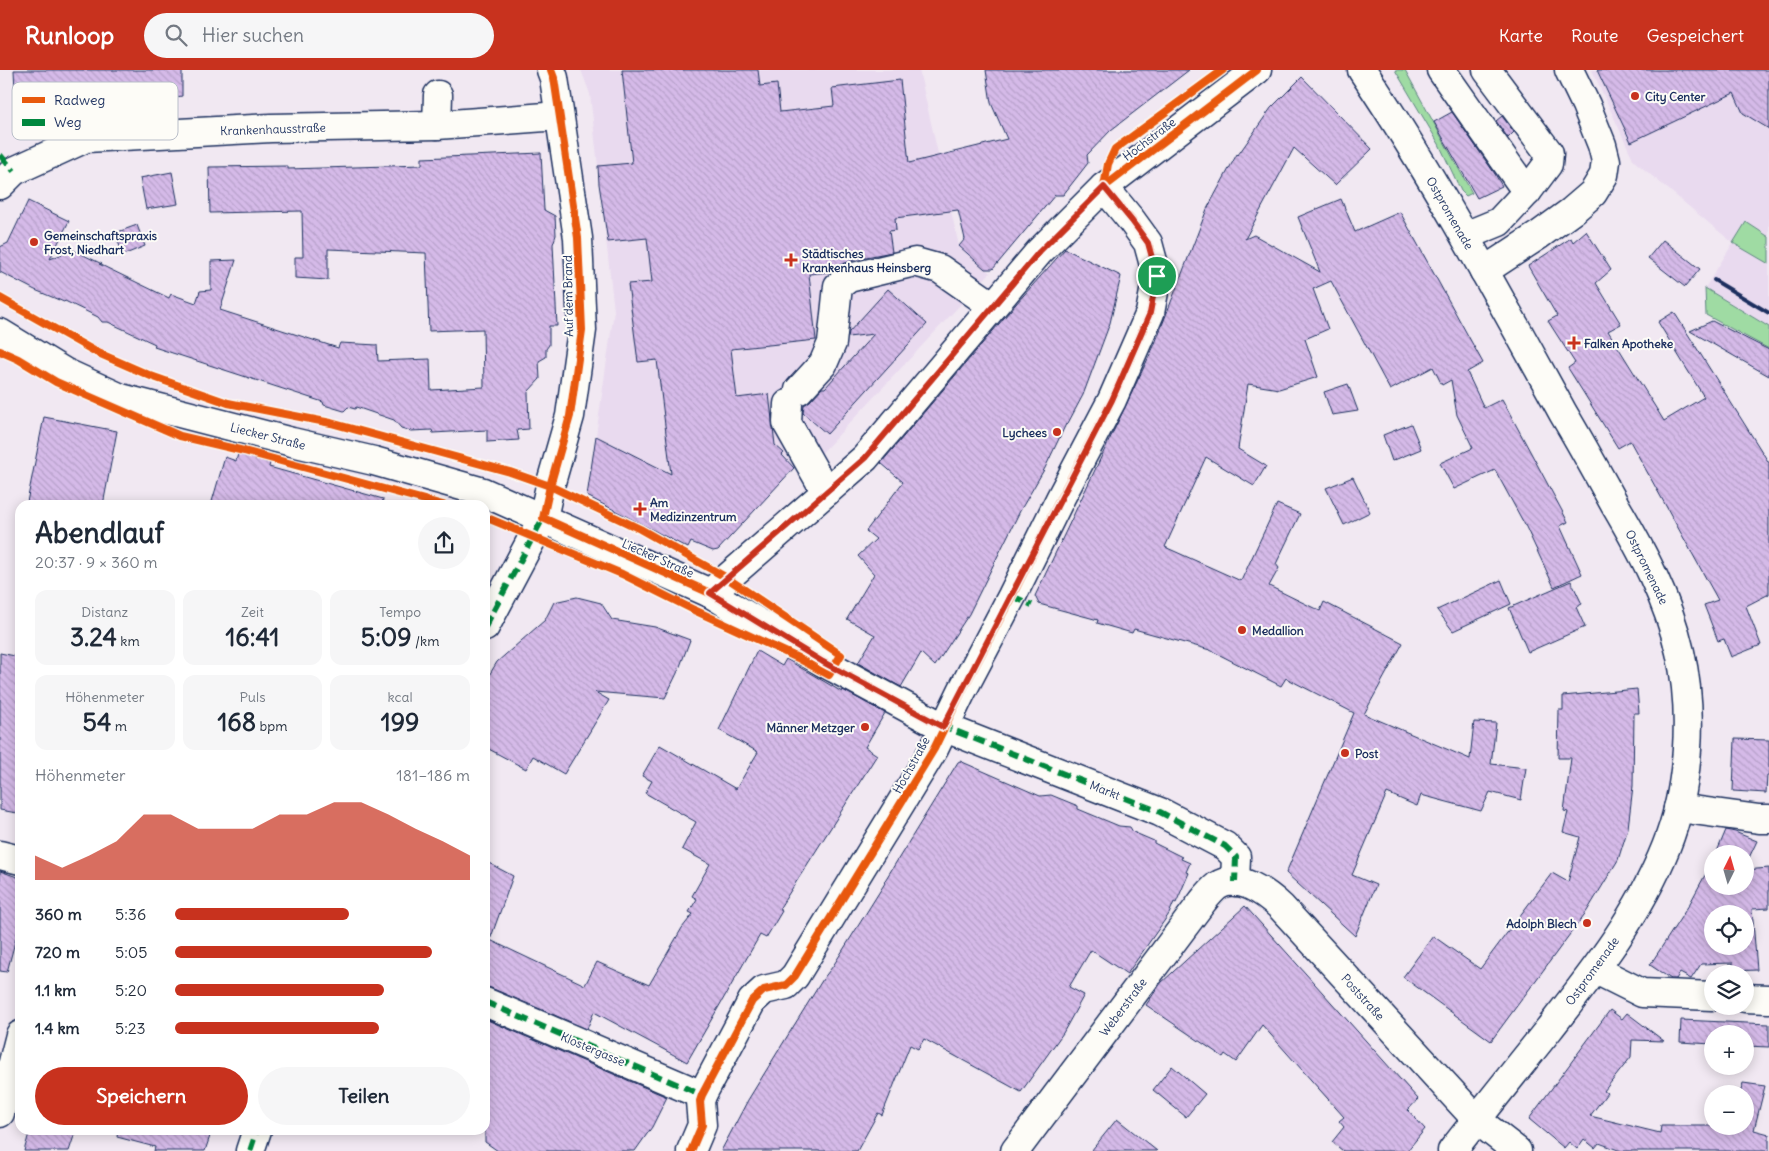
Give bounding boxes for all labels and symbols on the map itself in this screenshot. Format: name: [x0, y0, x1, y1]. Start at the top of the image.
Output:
legend: [12, 82, 178, 140]
place label: City Center: [1645, 89, 1706, 105]
marker: City Center: [1629, 90, 1641, 102]
text: Radweg: [54, 91, 105, 109]
text: Weg: [54, 113, 82, 131]
street label: Hochstraße: [1120, 114, 1178, 164]
street label: Krankenhausstraße: [220, 120, 326, 138]
street label: Ostpromenade: [1423, 174, 1477, 252]
place label: Gemeinschaftspraxis Frost, Niedhart: [44, 228, 158, 257]
marker: Gemeinschaftspraxis Frost, Niedhart: [28, 236, 40, 248]
place label: Städtisches Krankenhaus Heinsberg: [802, 246, 931, 276]
marker: Städtisches Krankenhaus Heinsberg: [784, 253, 798, 267]
street label: Auf dem Brand: [560, 255, 576, 337]
pin: [1136, 255, 1178, 297]
place label: Falken Apotheke: [1584, 336, 1674, 352]
marker: Falken Apotheke: [1568, 337, 1580, 349]
street label: Liecker Straße: [229, 419, 307, 453]
place label: Lychees: [1002, 425, 1048, 441]
marker: Lychees: [1051, 426, 1063, 438]
place label: Am Medizinzentrum: [650, 495, 737, 524]
marker: Am Medizinzentrum: [634, 503, 646, 515]
street label: Ostpromenade: [1622, 527, 1672, 607]
street label: Liecker Straße: [620, 535, 696, 581]
place label: Medallion: [1252, 623, 1304, 638]
marker: Medallion: [1236, 624, 1248, 636]
place label: Männer Metzger: [767, 720, 855, 736]
marker: Männer Metzger: [859, 721, 871, 733]
street label: Hochstraße: [889, 734, 933, 796]
place label: Post: [1355, 746, 1379, 761]
marker: Post: [1339, 747, 1351, 759]
street label: Markt: [1088, 777, 1122, 803]
north arrow: [1704, 845, 1754, 895]
place label: Adolph Blech: [1506, 916, 1577, 932]
marker: Adolph Blech: [1581, 917, 1593, 929]
street label: Ostpromenade: [1562, 934, 1622, 1008]
street label: Poststraße: [1338, 971, 1388, 1023]
street label: Weberstraße: [1096, 975, 1150, 1039]
street label: Klostergasse: [559, 1029, 627, 1069]

